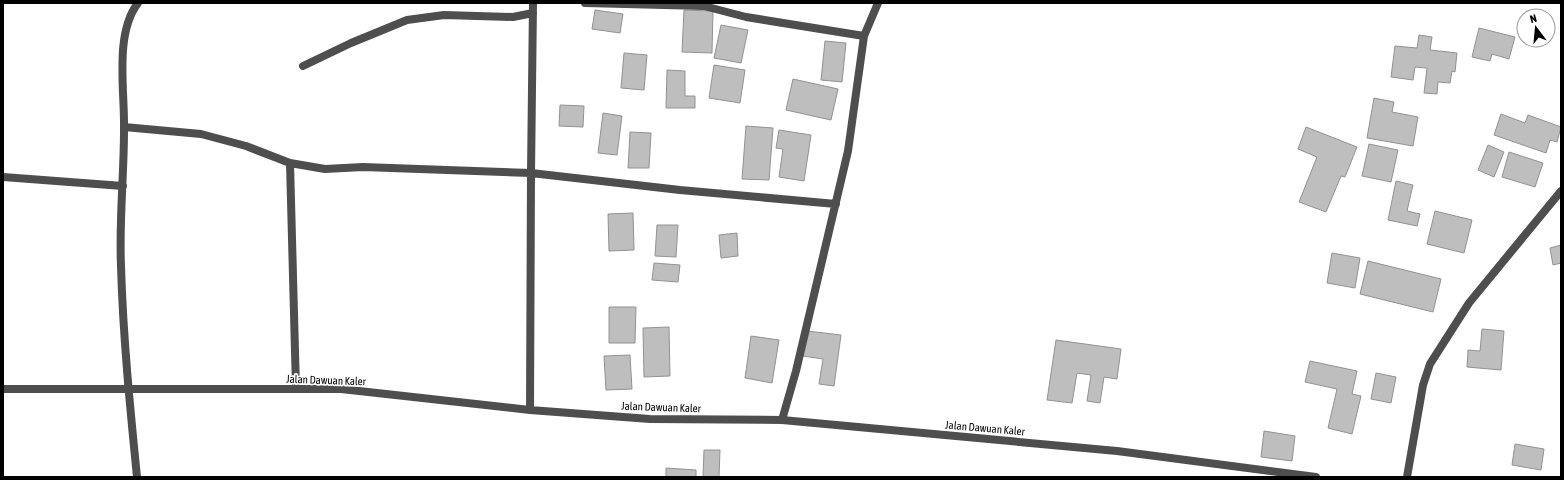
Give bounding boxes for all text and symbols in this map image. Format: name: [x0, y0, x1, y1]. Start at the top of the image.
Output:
north arrow: [1516, 8, 1556, 48]
text: N: [1528, 12, 1538, 25]
street label: Jalan Dawuan Kaler: [286, 373, 367, 387]
street label: Jalan Dawuan Kaler: [621, 400, 702, 414]
street label: Jalan Dawuan Kaler: [945, 419, 1026, 438]

